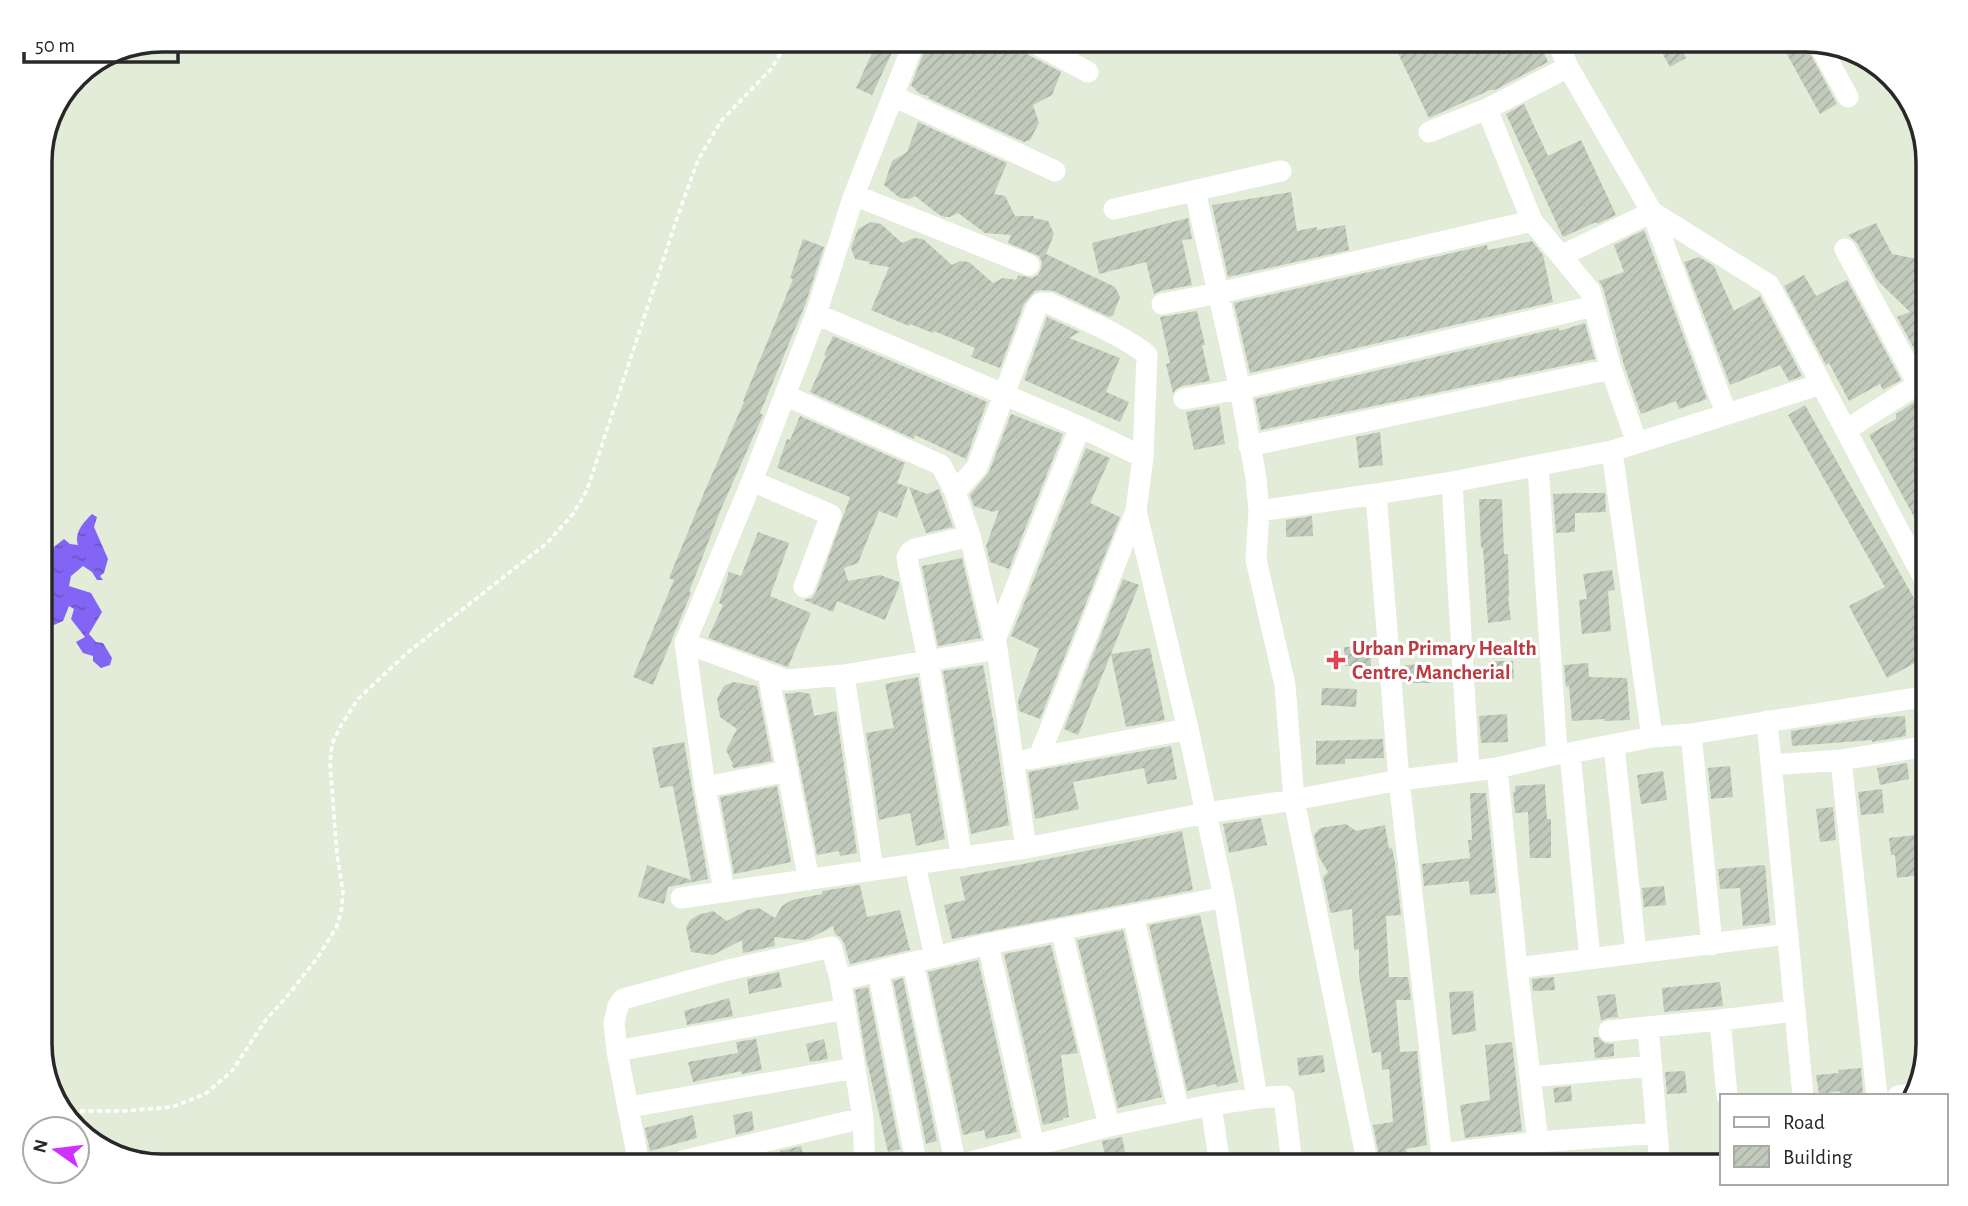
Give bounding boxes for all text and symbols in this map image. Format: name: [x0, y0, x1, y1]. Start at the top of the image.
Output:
scale bar: [24, 21, 178, 65]
text: 50 m: [35, 35, 75, 56]
place label: Urban Primary Health Centre, Mancherial: [1352, 638, 1537, 683]
marker: Urban Primary Health Centre, Mancherial: [1326, 650, 1346, 670]
legend: [1720, 1094, 1947, 1185]
text: Road: [1783, 1112, 1825, 1133]
north arrow: [21, 1115, 91, 1185]
text: N: [30, 1138, 52, 1155]
text: Building: [1783, 1147, 1853, 1168]

